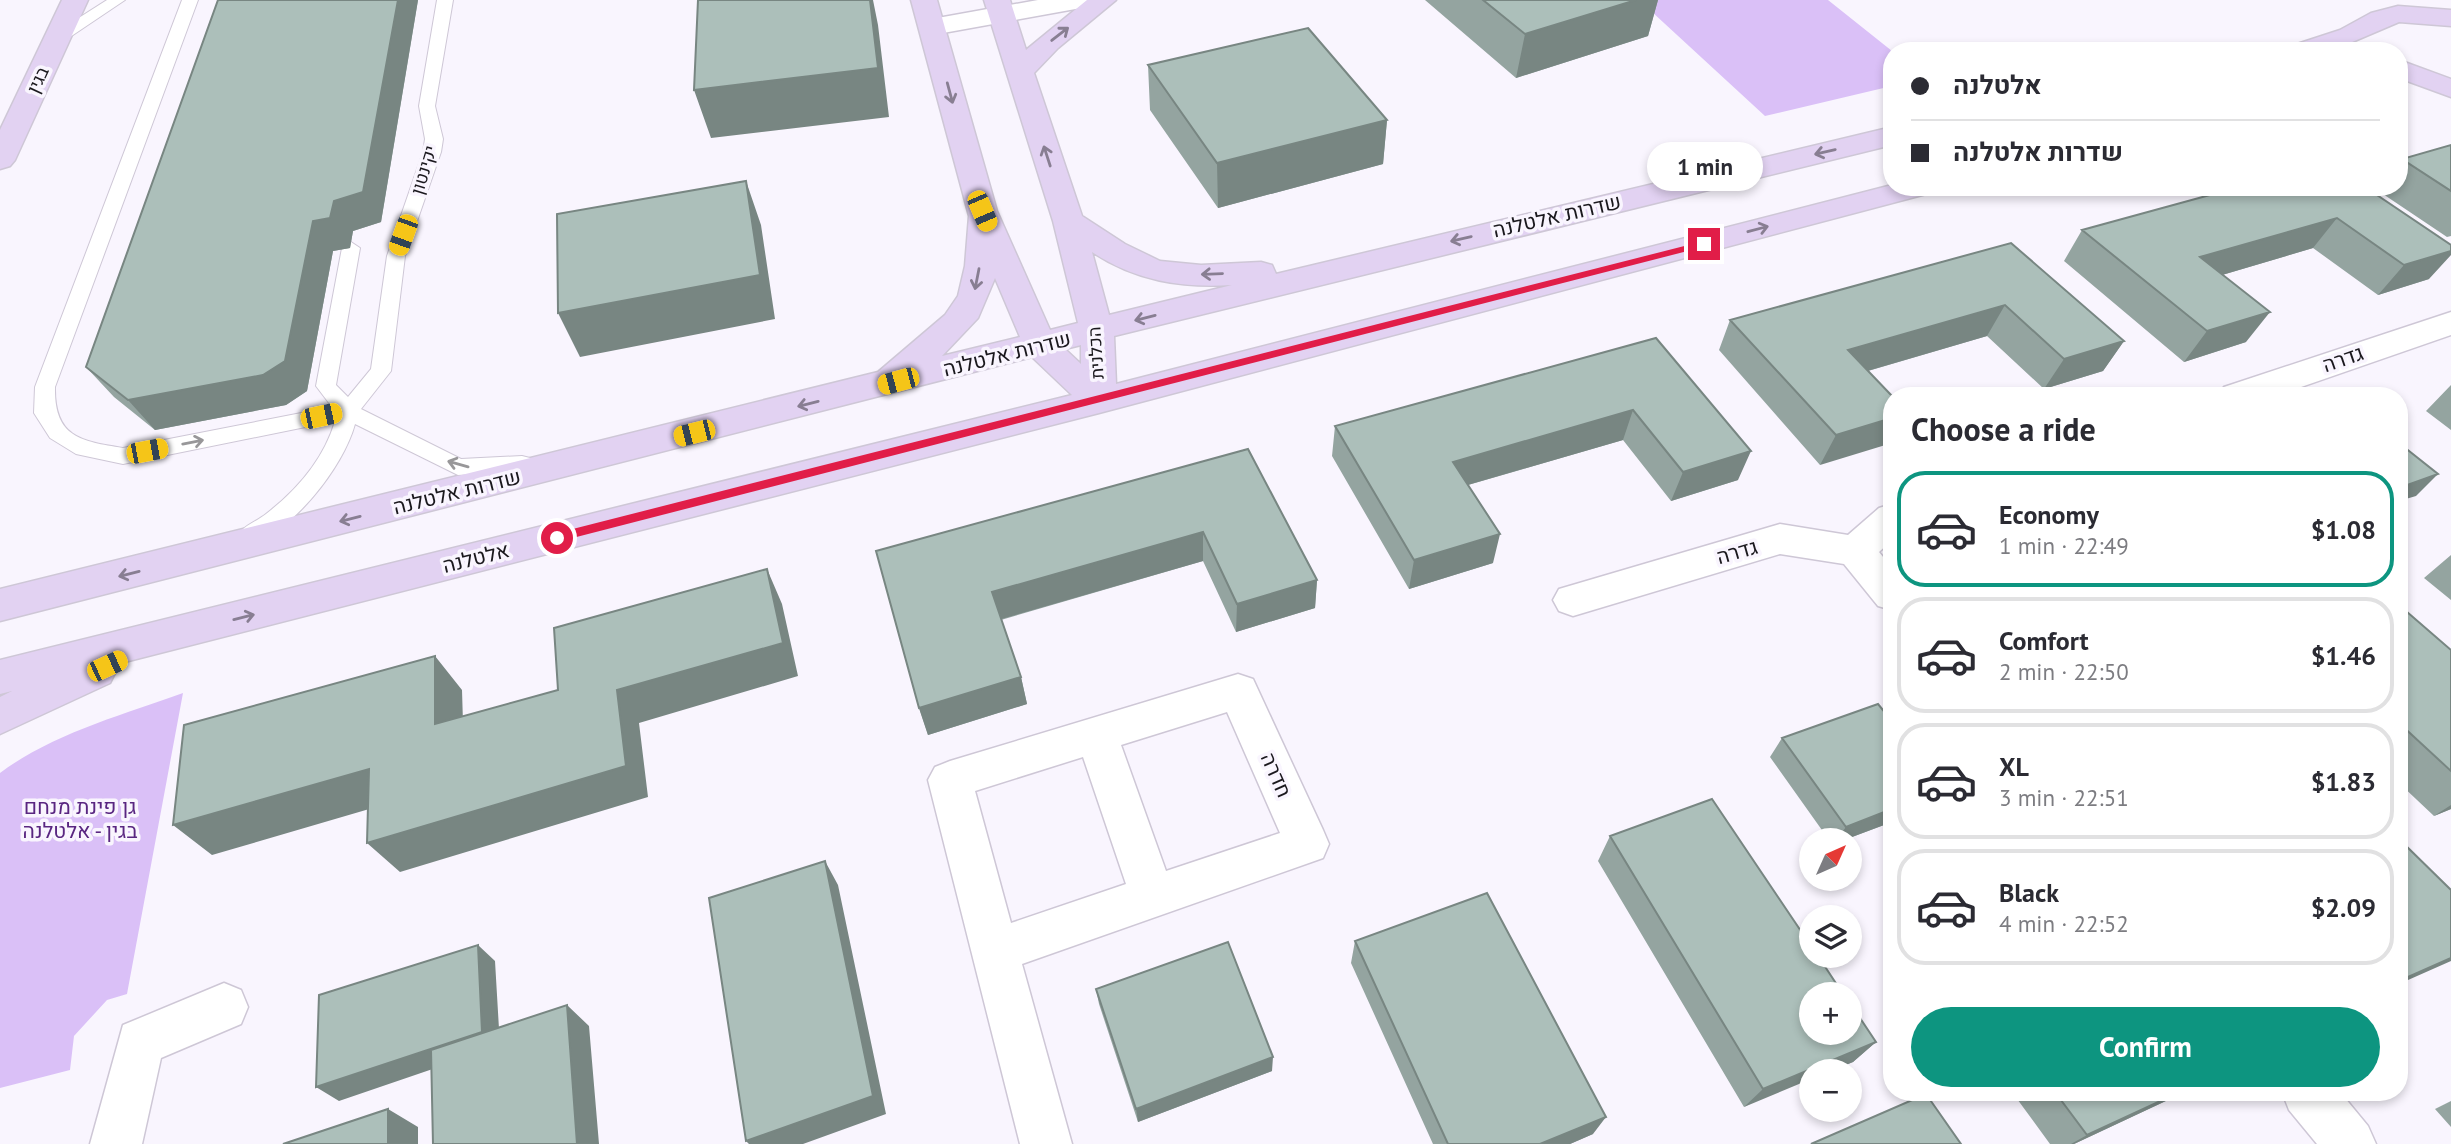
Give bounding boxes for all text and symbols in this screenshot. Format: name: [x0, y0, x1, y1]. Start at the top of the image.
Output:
one-way arrow: [1050, 26, 1068, 42]
street label: בגין: [21, 62, 54, 97]
text: אלטלנה: [1953, 68, 2042, 101]
one-way arrow: [944, 82, 957, 104]
text: שדרות אלטלנה: [1953, 135, 2123, 168]
callout: 1 min: [1646, 142, 1762, 191]
street label: יקינטון: [405, 143, 442, 197]
one-way arrow: [1040, 146, 1052, 168]
one-way arrow: [1814, 146, 1837, 159]
text: 1 min: [1677, 152, 1733, 181]
car: [965, 188, 1000, 234]
street label: שדרות אלטלנה: [1490, 188, 1624, 243]
car: [386, 212, 421, 258]
one-way arrow: [1747, 222, 1769, 235]
route end: [1688, 228, 1720, 260]
one-way arrow: [1450, 233, 1473, 246]
one-way arrow: [970, 267, 984, 290]
one-way arrow: [1201, 267, 1224, 281]
one-way arrow: [1134, 312, 1157, 325]
street label: שדרות אלטלנה: [940, 325, 1074, 382]
street label: הכלנית: [1082, 326, 1109, 380]
street label: גדרה: [2319, 339, 2367, 378]
car: [875, 365, 922, 397]
one-way arrow: [797, 398, 820, 411]
car: [299, 401, 344, 431]
text: Choose a ride: [1911, 408, 2096, 450]
car: [672, 418, 717, 448]
one-way arrow: [181, 435, 204, 448]
car: [125, 437, 170, 465]
one-way arrow: [447, 457, 469, 470]
street label: שדרות אלטלנה: [390, 463, 524, 520]
icon: car: [1915, 498, 1978, 561]
text: Economy: [1999, 498, 2099, 531]
one-way arrow: [339, 513, 362, 526]
text: $1.08: [2311, 513, 2376, 546]
route start: [541, 522, 573, 554]
text: 1 min · 22:49: [1999, 531, 2129, 560]
street label: גדרה: [1713, 533, 1761, 570]
street label: אלטלנה: [440, 536, 512, 579]
one-way arrow: [118, 568, 141, 581]
one-way arrow: [233, 610, 255, 623]
icon: car: [1915, 624, 1978, 687]
text: Comfort: [1999, 624, 2089, 657]
text: $1.46: [2311, 639, 2376, 672]
car: [84, 648, 131, 684]
text: 2 min · 22:50: [1999, 657, 2129, 686]
street label: חדרה: [1255, 748, 1298, 801]
icon: car: [1915, 750, 1978, 813]
text: XL: [1999, 750, 2029, 783]
text: $1.83: [2311, 765, 2376, 798]
text: 3 min · 22:51: [1999, 783, 2129, 812]
park label: גן פינת מנחם בגין - אלטלנה: [23, 793, 137, 844]
north arrow: [1799, 828, 1862, 891]
map controls: [1799, 828, 1862, 1122]
icon: car: [1915, 876, 1978, 939]
text: Black: [1999, 876, 2059, 909]
text: $2.09: [2311, 891, 2376, 924]
button: layers: [1799, 905, 1862, 968]
text: 4 min · 22:52: [1999, 909, 2129, 938]
button: +: [1799, 982, 1862, 1045]
button: Confirm: [1911, 1007, 2380, 1087]
button: −: [1799, 1059, 1862, 1122]

